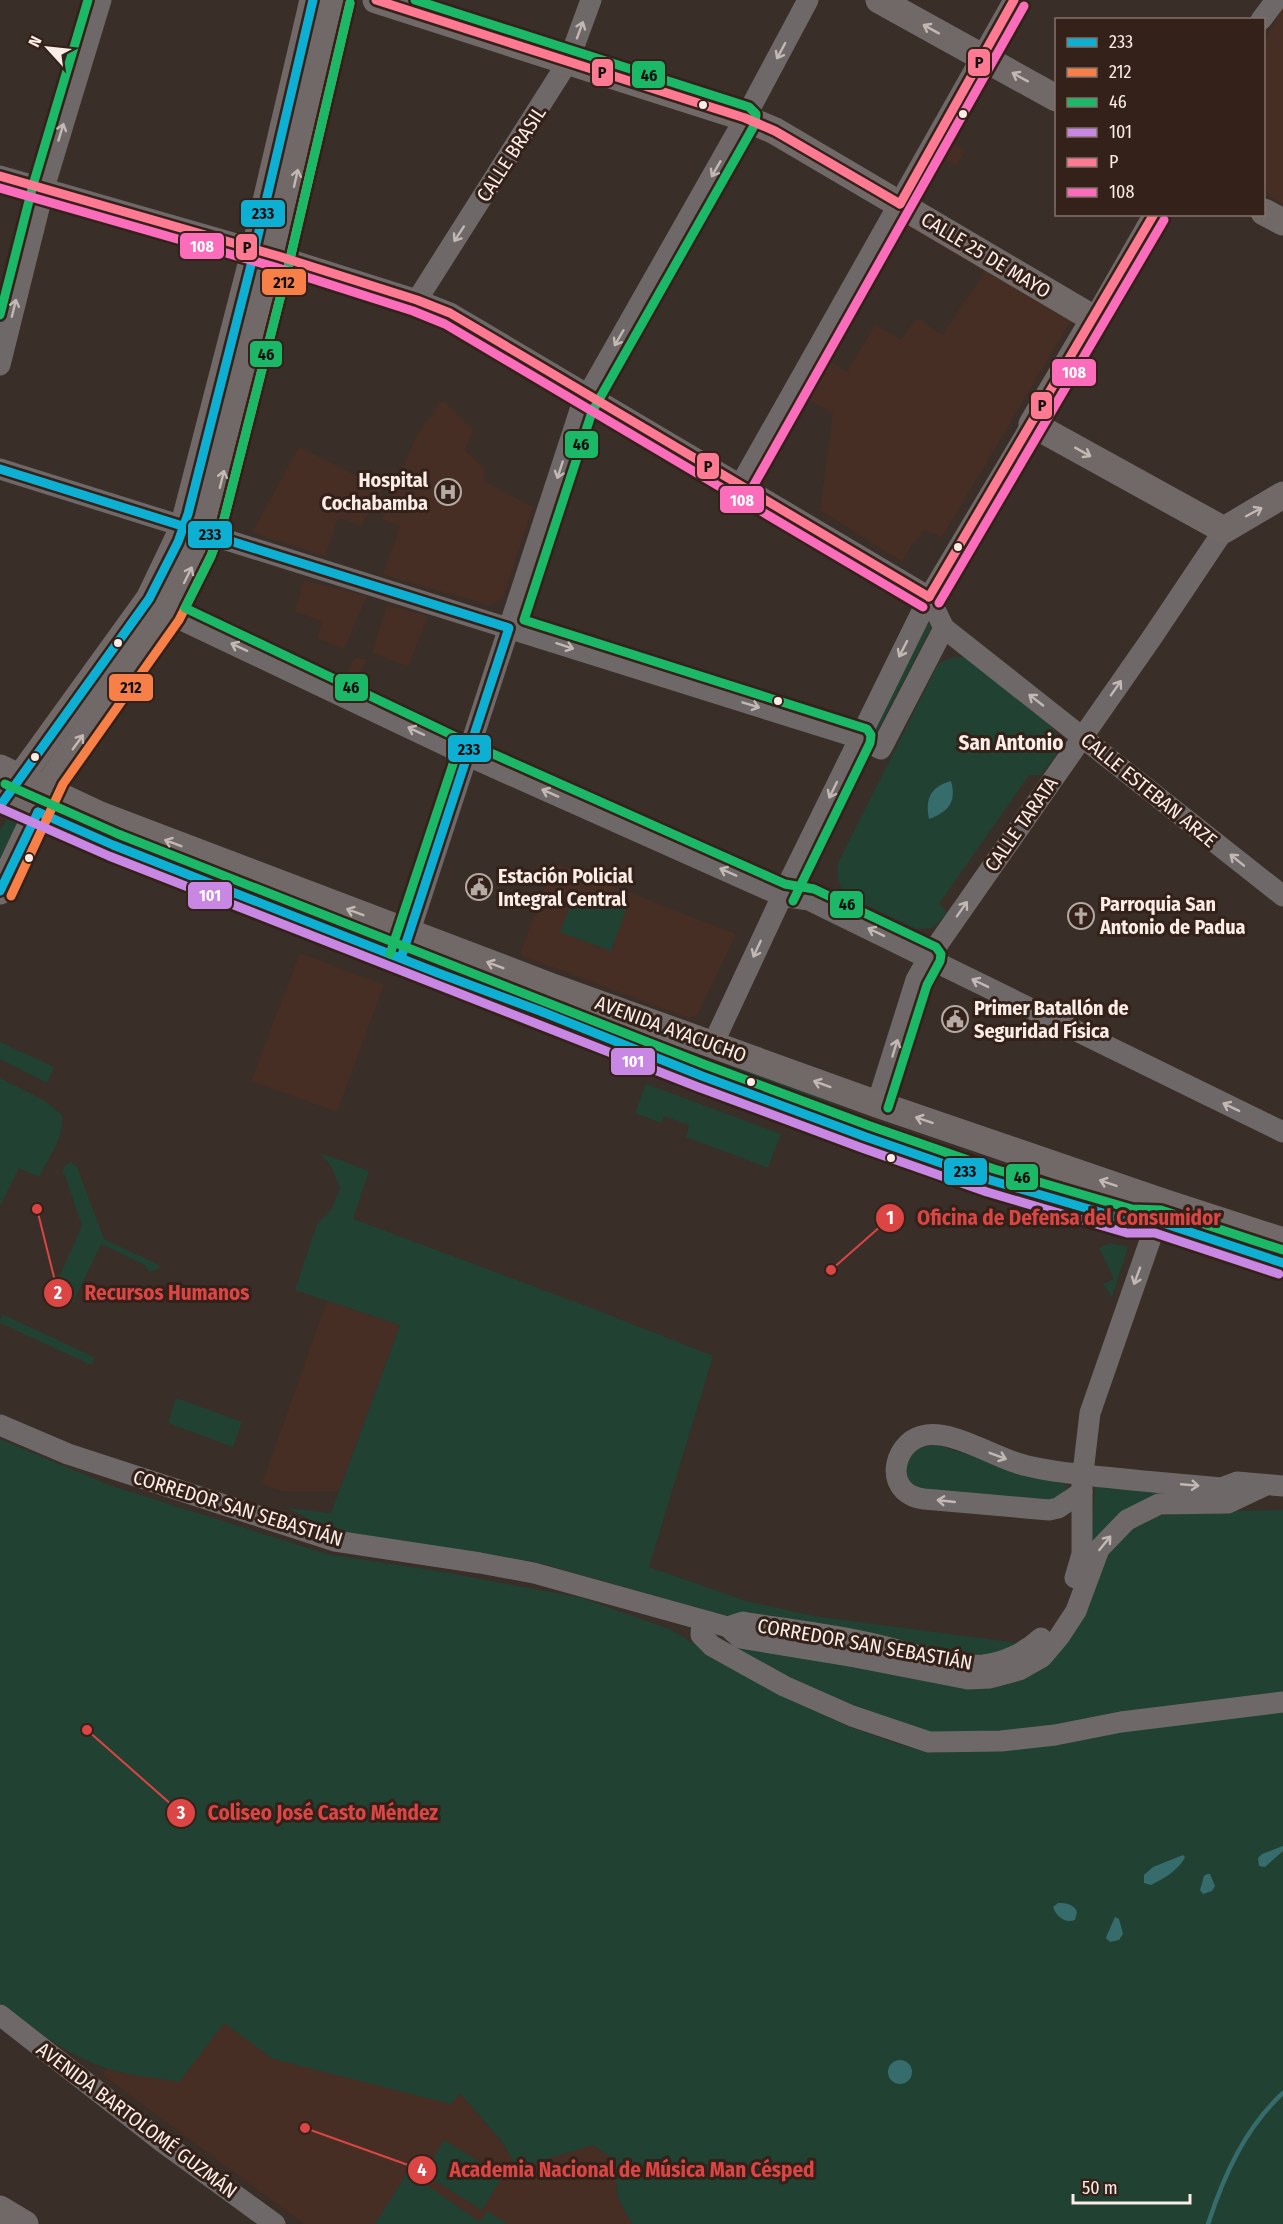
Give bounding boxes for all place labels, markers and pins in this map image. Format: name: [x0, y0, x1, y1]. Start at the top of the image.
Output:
unlabelled marker: [697, 99, 709, 111]
unlabelled marker: [957, 108, 969, 120]
place label: Hospital Cochabamba: [322, 468, 429, 515]
hospital icon: Hospital Cochabamba: [433, 477, 463, 507]
unlabelled marker: [952, 541, 964, 553]
unlabelled marker: [112, 637, 124, 649]
unlabelled marker: [772, 695, 784, 707]
unlabelled marker: [29, 751, 41, 763]
unlabelled marker: [23, 852, 35, 864]
place label: Estación Policial Integral Central: [498, 864, 633, 911]
public building icon: Estación Policial Integral Central: [464, 872, 494, 902]
place label: Parroquia San Antonio de Padua: [1099, 892, 1246, 939]
church icon: Parroquia San Antonio de Padua: [1066, 901, 1096, 931]
place label: Primer Batallón de Seguridad Física: [974, 996, 1129, 1043]
public building icon: Primer Batallón de Seguridad Física: [940, 1004, 970, 1034]
unlabelled marker: [745, 1076, 757, 1088]
unlabelled marker: [885, 1152, 897, 1164]
callout: Oficina de Defensa del Consumidor: [875, 1199, 1233, 1238]
callout: Recursos Humanos: [43, 1273, 261, 1312]
callout: Coliseo José Casto Méndez: [166, 1793, 450, 1832]
callout: Academia Nacional de Música Man Césped: [407, 2150, 826, 2189]

